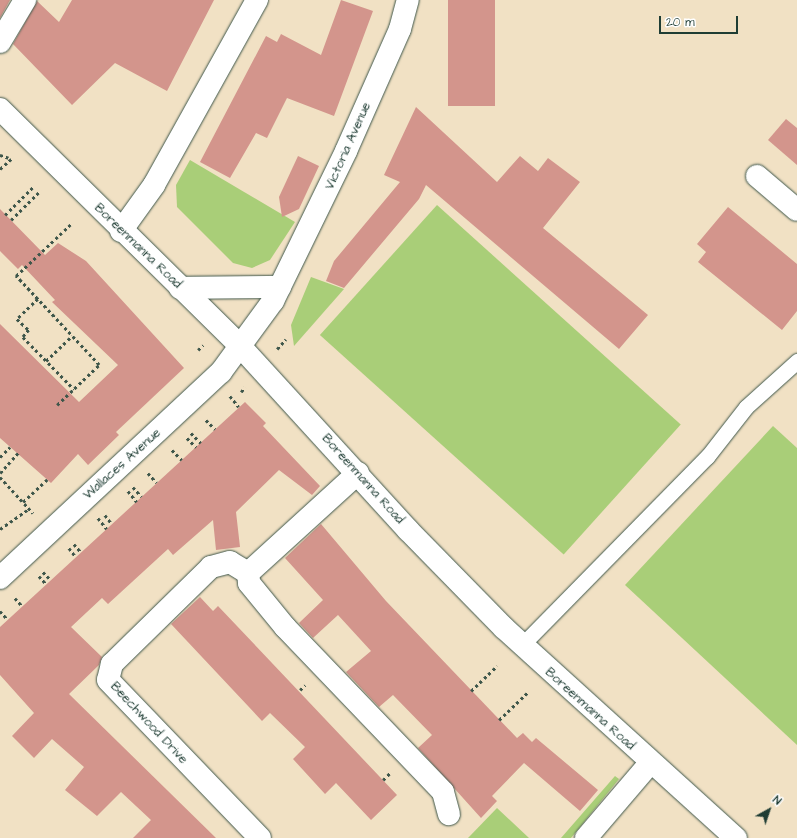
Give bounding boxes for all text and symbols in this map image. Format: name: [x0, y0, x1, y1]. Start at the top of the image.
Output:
scale bar: [661, 8, 740, 34]
text: 20 m: [666, 14, 695, 31]
street label: Victoria Avenue: [322, 100, 374, 192]
street label: Boreenmanna Road: [91, 200, 185, 292]
street label: Wallaces Avenue: [80, 425, 164, 503]
street label: Boreenmanna Road: [318, 431, 408, 527]
street label: Boreenmanna Road: [542, 664, 638, 754]
street label: Beechwood Drive: [107, 679, 191, 767]
north arrow: [749, 790, 789, 830]
text: N: [770, 792, 785, 808]

